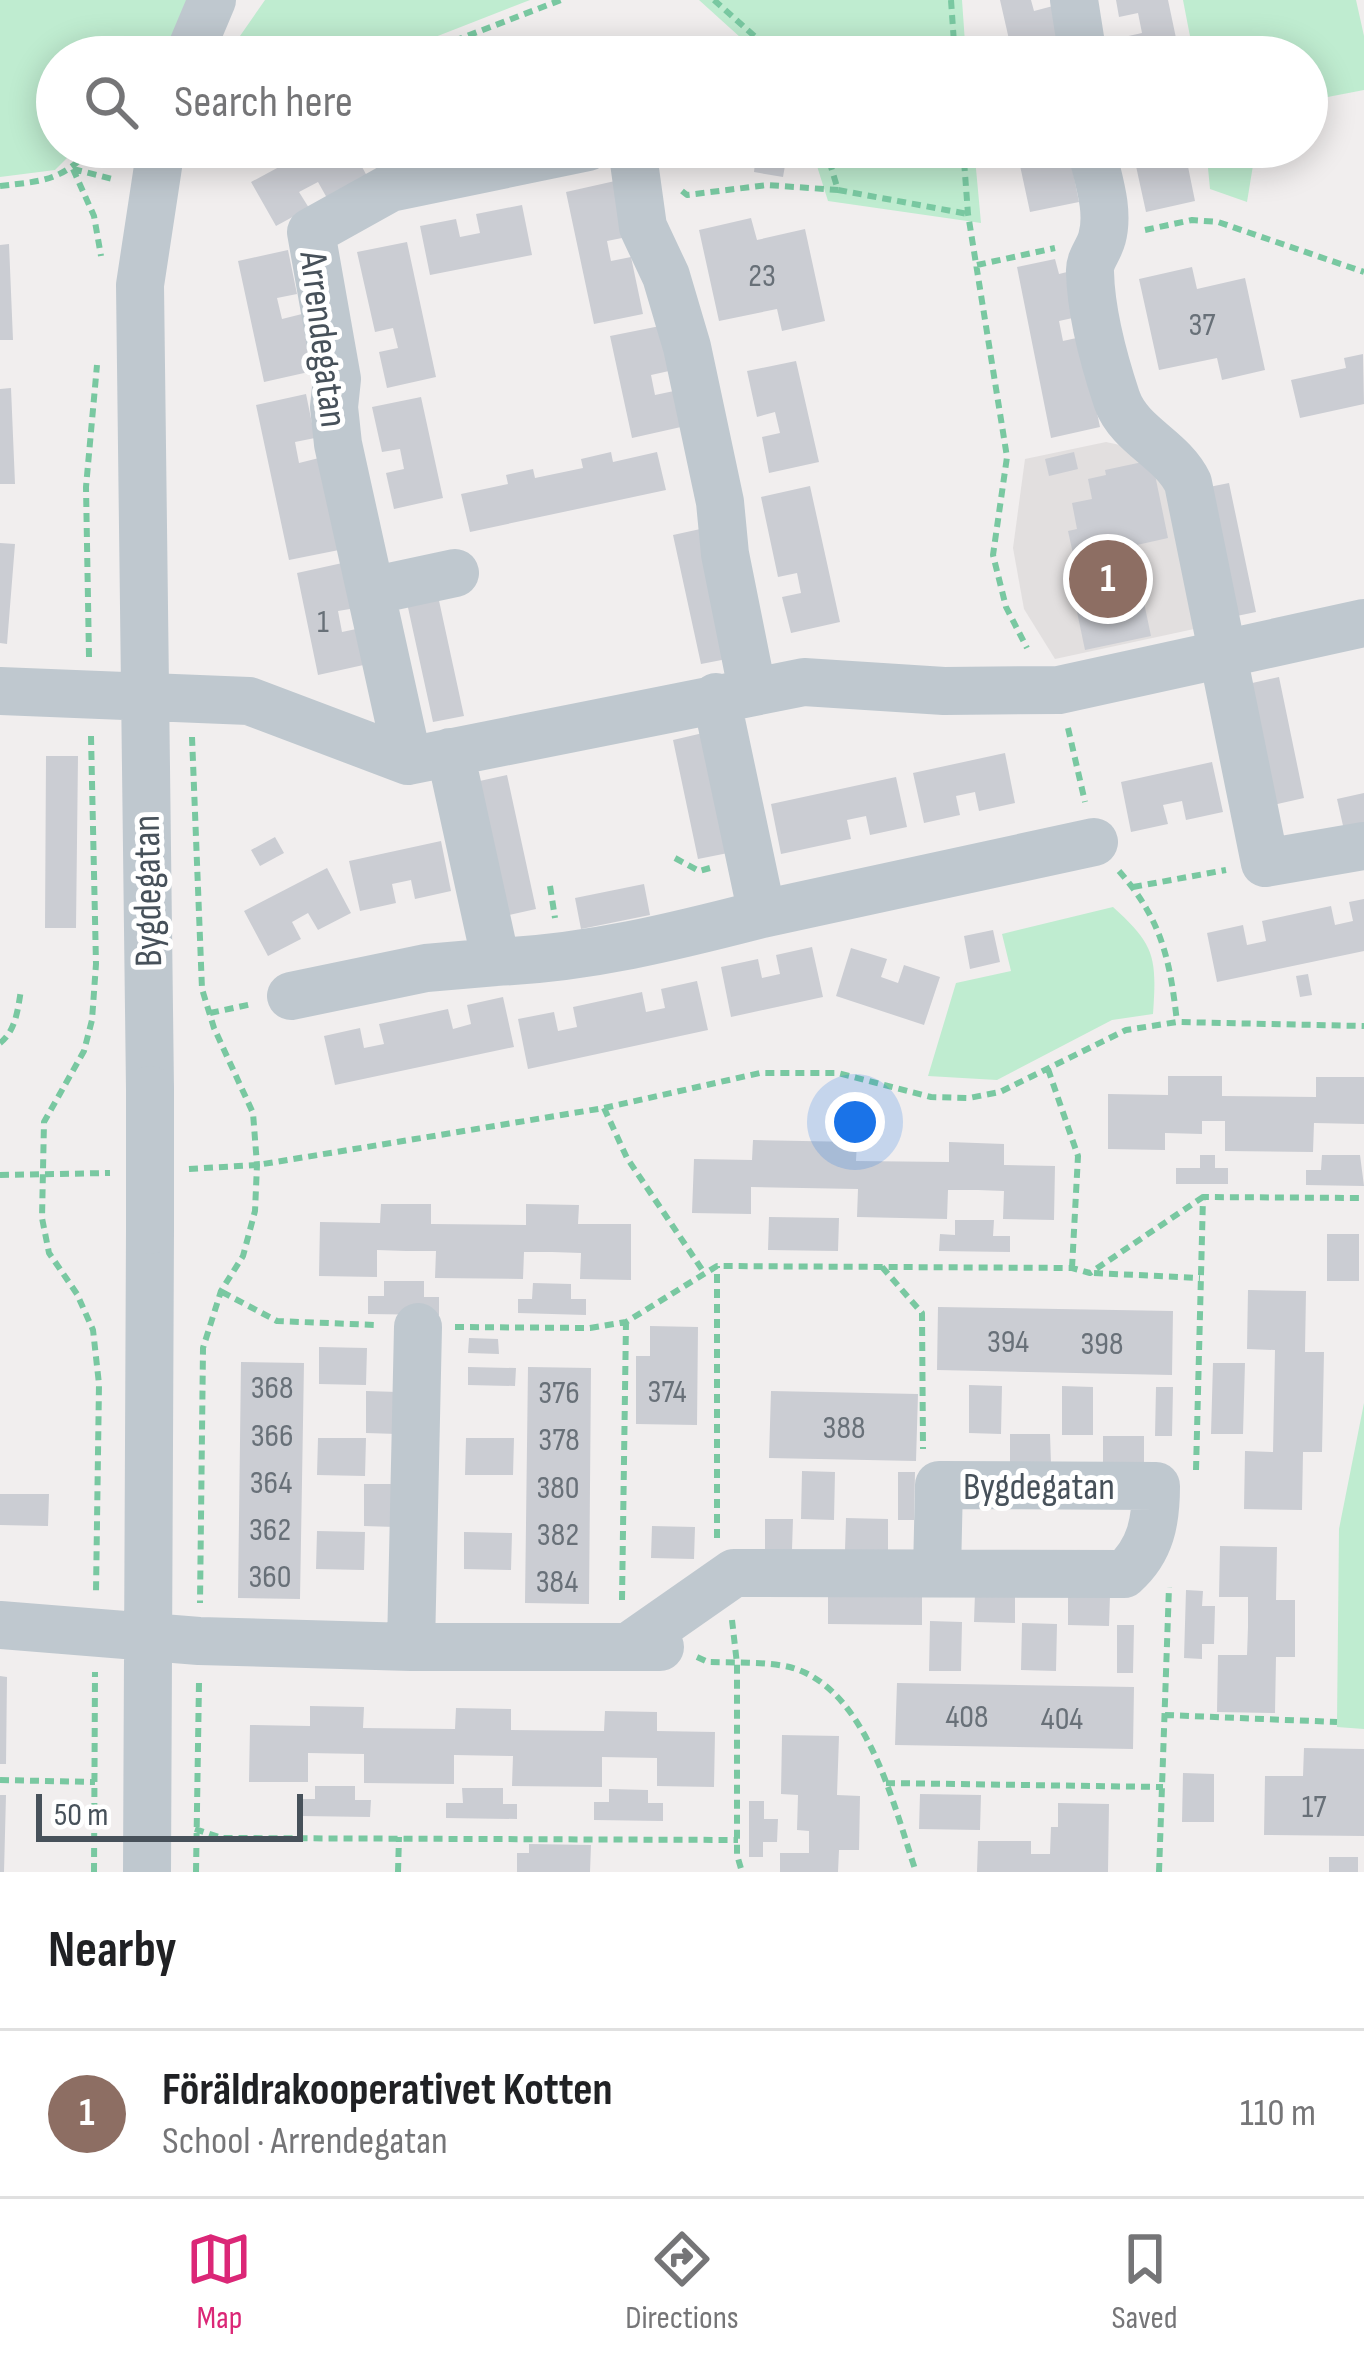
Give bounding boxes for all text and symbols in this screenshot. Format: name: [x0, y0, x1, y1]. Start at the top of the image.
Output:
search box: [36, 36, 1328, 168]
icon: search: [78, 69, 144, 135]
text: Search here: [174, 75, 353, 130]
street label: Arrendegatan: [288, 248, 357, 430]
house number: 23: [748, 256, 776, 296]
house number: 37: [1188, 305, 1216, 345]
pin: 1: [1069, 534, 1147, 624]
house number: 1: [317, 602, 329, 642]
street label: Bygdegatan: [124, 815, 173, 967]
your location: [825, 1092, 885, 1152]
house number: 394: [987, 1322, 1029, 1362]
house number: 398: [1081, 1324, 1123, 1364]
house number: 368: [251, 1368, 293, 1408]
house number: 374: [647, 1372, 687, 1412]
house number: 376: [538, 1373, 580, 1413]
house number: 388: [823, 1408, 865, 1448]
house number: 366: [251, 1416, 293, 1456]
house number: 378: [538, 1420, 580, 1460]
house number: 364: [250, 1463, 293, 1503]
street label: Bygdegatan: [963, 1464, 1115, 1511]
house number: 380: [537, 1468, 580, 1508]
house number: 362: [249, 1510, 291, 1550]
house number: 382: [537, 1515, 579, 1555]
house number: 360: [249, 1557, 291, 1597]
house number: 384: [536, 1562, 579, 1602]
house number: 408: [946, 1697, 988, 1737]
house number: 404: [1041, 1699, 1083, 1739]
house number: 17: [1302, 1787, 1326, 1827]
scale bar: [36, 1788, 303, 1841]
text: 50 m: [54, 1795, 108, 1835]
text: Nearby: [48, 1920, 177, 1981]
text: Föräldrakooperativet Kotten: [162, 2063, 613, 2118]
text: 1: [79, 2090, 95, 2137]
text: 110 m: [1240, 2090, 1316, 2137]
text: School · Arrendegatan: [162, 2118, 448, 2165]
tab: Map: [186, 2226, 252, 2338]
tab: Directions: [625, 2226, 739, 2338]
tab: Saved: [1111, 2226, 1178, 2338]

